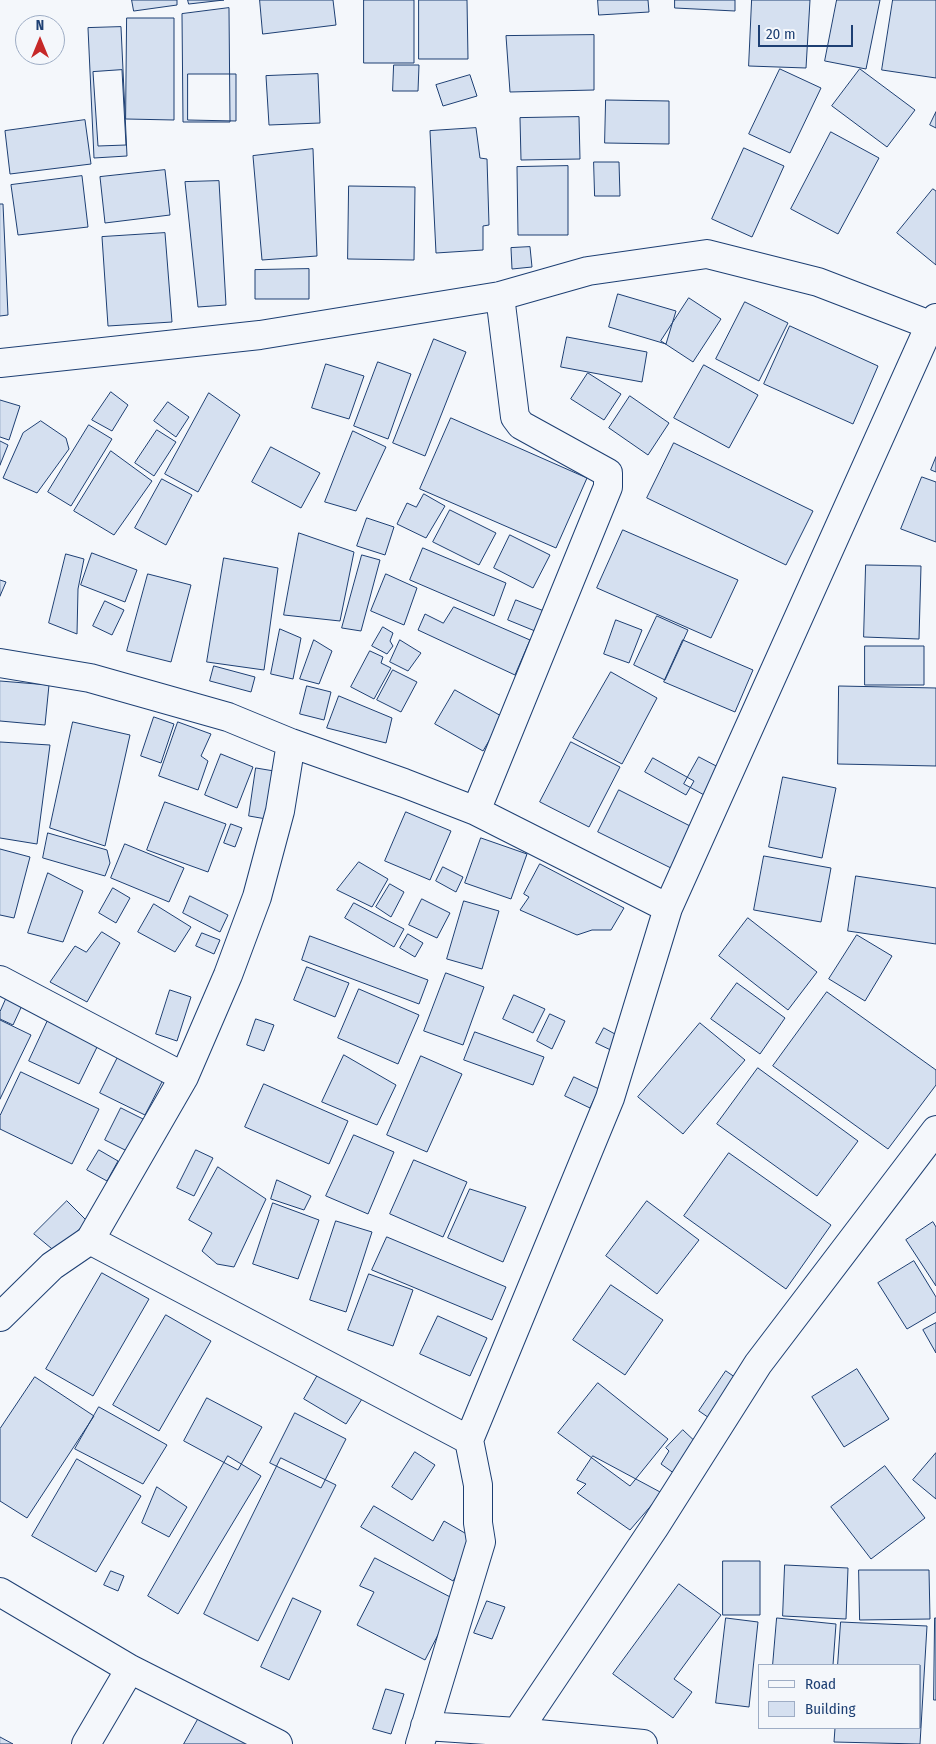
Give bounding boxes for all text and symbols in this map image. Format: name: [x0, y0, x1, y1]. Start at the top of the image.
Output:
north arrow: [15, 15, 65, 65]
scale bar: [761, 15, 856, 47]
text: N: [36, 17, 44, 34]
text: 20 m: [766, 25, 796, 43]
legend: [758, 1664, 921, 1729]
text: Road: [805, 1675, 836, 1693]
text: Building: [805, 1700, 856, 1718]

